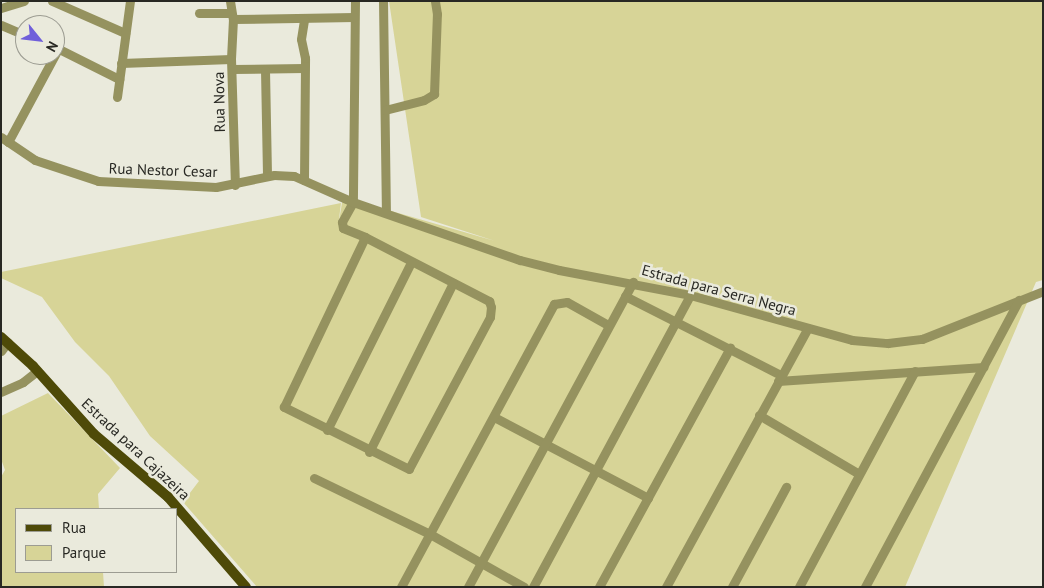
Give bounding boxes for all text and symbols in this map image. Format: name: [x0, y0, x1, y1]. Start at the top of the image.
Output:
north arrow: [15, 15, 65, 65]
text: N: [42, 38, 62, 55]
street label: Rua Nova: [209, 71, 229, 133]
street label: Rua Nestor Cesar: [108, 159, 218, 181]
street label: Estrada para Serra Negra: [640, 261, 798, 319]
street label: Estrada para Cajazeira: [78, 394, 194, 504]
legend: [15, 508, 178, 573]
text: Rua: [62, 518, 86, 537]
text: Parque: [62, 543, 106, 562]

